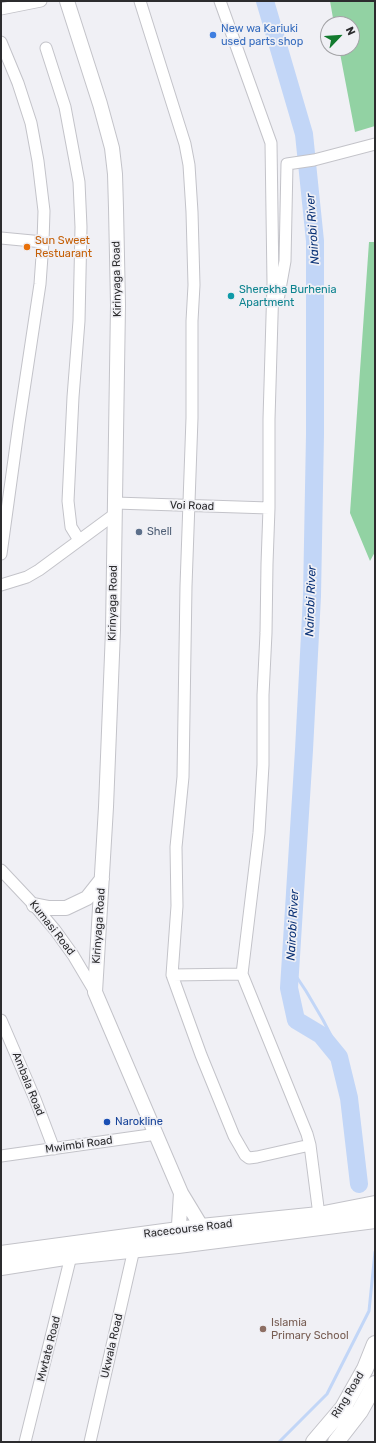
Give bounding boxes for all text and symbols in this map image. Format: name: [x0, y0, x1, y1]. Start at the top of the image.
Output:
north arrow: [320, 16, 360, 56]
place label: New wa Kariuki used parts shop: [221, 22, 303, 48]
text: N: [343, 25, 358, 37]
marker: New wa Kariuki used parts shop: [208, 30, 218, 40]
water label: Nairobi River: [303, 193, 323, 265]
place label: Sun Sweet Restuarant: [35, 234, 92, 260]
street label: Kirinyaga Road: [110, 241, 124, 317]
marker: Sun Sweet Restuarant: [22, 242, 32, 252]
place label: Sherekha Burhenia Apartment: [239, 283, 336, 309]
marker: Sherekha Burhenia Apartment: [226, 291, 236, 301]
street label: Voi Road: [170, 499, 214, 513]
place label: Shell: [147, 525, 172, 539]
marker: Shell: [134, 527, 144, 537]
street label: Kirinyaga Road: [106, 565, 120, 641]
water label: Nairobi River: [303, 565, 319, 637]
street label: Kirinyaga Road: [90, 888, 108, 964]
water label: Nairobi River: [284, 889, 302, 961]
street label: Kumasi Road: [27, 898, 77, 958]
street label: Ambala Road: [9, 1050, 47, 1118]
place label: Narokline: [115, 1115, 163, 1129]
marker: Narokline: [102, 1117, 112, 1127]
street label: Mwimbi Road: [44, 1134, 114, 1156]
street label: Racecourse Road: [143, 1217, 233, 1241]
street label: Ukwala Road: [98, 1313, 126, 1379]
street label: Mwtate Road: [34, 1315, 64, 1383]
place label: Islamia Primary School: [271, 1316, 349, 1342]
marker: Islamia Primary School: [258, 1324, 268, 1334]
street label: Ring Road: [329, 1369, 367, 1421]

